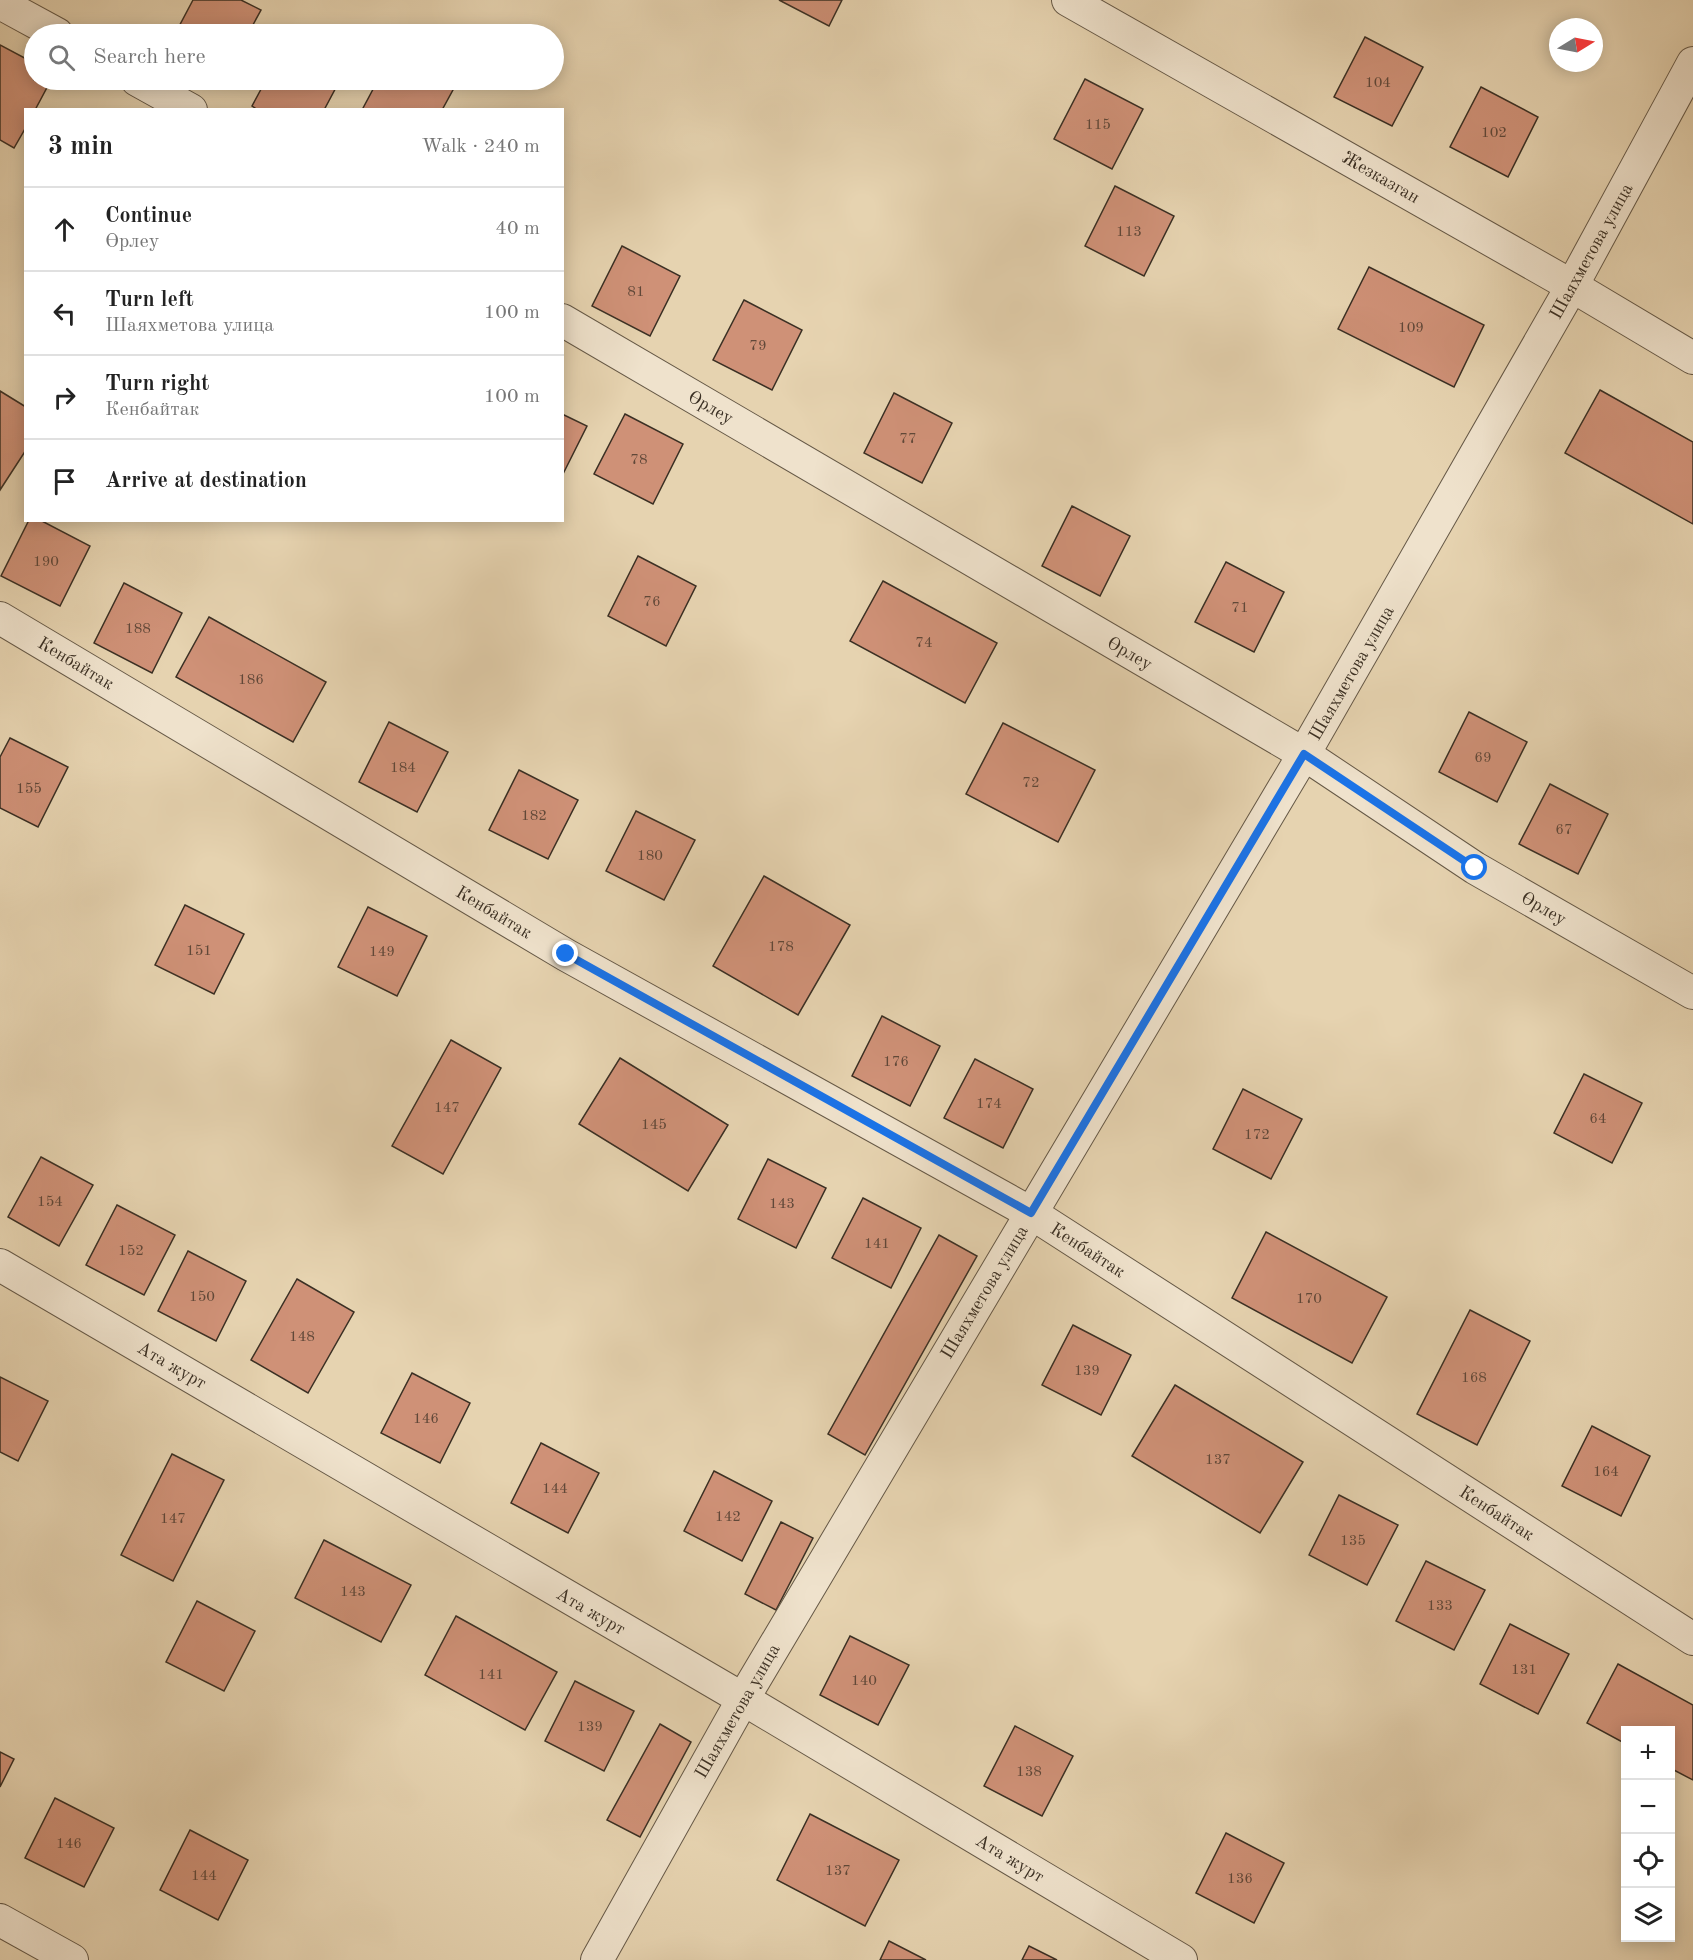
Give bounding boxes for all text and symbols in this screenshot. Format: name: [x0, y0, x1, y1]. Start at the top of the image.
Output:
north arrow: [1549, 18, 1603, 72]
search box: [24, 24, 564, 90]
icon: search: [45, 41, 78, 74]
text: Search here: [93, 46, 206, 68]
house number: 104: [1365, 76, 1391, 91]
house number: 115: [1085, 118, 1111, 133]
house number: 102: [1481, 126, 1507, 141]
text: 3 min: [48, 134, 113, 160]
text: Walk · 240 m: [421, 137, 540, 157]
street label: Жезказган: [1339, 149, 1422, 207]
street label: Шаяхметова улица: [1547, 180, 1637, 322]
text: Continue: [105, 205, 192, 227]
icon: ahead: [48, 213, 81, 246]
text: 40 m: [495, 219, 540, 239]
house number: 113: [1116, 225, 1142, 240]
text: Өрлеу: [105, 232, 159, 252]
house number: 81: [627, 285, 645, 300]
text: Turn left: [105, 289, 194, 311]
icon: left: [48, 297, 81, 330]
text: 100 m: [484, 303, 540, 323]
text: Шаяхметова улица: [105, 316, 274, 336]
house number: 109: [1398, 321, 1424, 336]
house number: 79: [749, 339, 767, 354]
text: Turn right: [105, 373, 209, 395]
icon: right: [48, 381, 81, 414]
text: 100 m: [484, 387, 540, 407]
street label: Өрлеу: [685, 388, 737, 428]
text: Кенбайтак: [105, 400, 200, 420]
house number: 77: [899, 432, 917, 447]
house number: 78: [630, 453, 648, 468]
icon: arrive: [48, 465, 81, 498]
text: Arrive at destination: [105, 470, 307, 492]
house number: 190: [33, 555, 59, 570]
house number: 76: [643, 595, 661, 610]
house number: 71: [1231, 601, 1249, 616]
street label: Шаяхметова улица: [1306, 603, 1398, 744]
house number: 188: [125, 622, 151, 637]
street label: Кенбайтак: [34, 634, 117, 694]
street label: Өрлеу: [1104, 634, 1156, 674]
house number: 74: [915, 636, 933, 651]
house number: 186: [238, 673, 264, 688]
house number: 69: [1474, 751, 1492, 766]
house number: 184: [390, 761, 416, 776]
house number: 72: [1022, 776, 1040, 791]
house number: 155: [16, 782, 42, 797]
house number: 182: [521, 809, 547, 824]
house number: 67: [1555, 823, 1573, 838]
house number: 180: [637, 849, 663, 864]
route start: [1461, 854, 1487, 880]
street label: Кенбайтак: [452, 883, 535, 943]
street label: Өрлеу: [1518, 889, 1570, 929]
route end: [552, 940, 578, 966]
house number: 178: [768, 940, 794, 955]
house number: 151: [186, 944, 212, 959]
house number: 149: [369, 945, 395, 960]
house number: 176: [883, 1055, 909, 1070]
house number: 174: [976, 1097, 1002, 1112]
house number: 147: [434, 1101, 460, 1116]
house number: 64: [1589, 1112, 1607, 1127]
house number: 145: [641, 1118, 667, 1133]
house number: 172: [1244, 1128, 1270, 1143]
house number: 154: [37, 1195, 63, 1210]
house number: 143: [769, 1197, 795, 1212]
street label: Кенбайтак: [1047, 1220, 1128, 1282]
street label: Шаяхметова улица: [938, 1223, 1032, 1362]
house number: 141: [864, 1237, 890, 1252]
house number: 152: [118, 1244, 144, 1259]
house number: 150: [189, 1290, 215, 1305]
house number: 170: [1296, 1292, 1322, 1307]
house number: 148: [289, 1330, 315, 1345]
street label: Ата журт: [134, 1339, 209, 1393]
house number: 139: [1074, 1364, 1100, 1379]
house number: 168: [1461, 1371, 1487, 1386]
house number: 146: [413, 1412, 439, 1427]
house number: 137: [1205, 1453, 1231, 1468]
house number: 164: [1593, 1465, 1619, 1480]
house number: 144: [542, 1482, 568, 1497]
street label: Кенбайтак: [1456, 1483, 1537, 1545]
house number: 142: [715, 1510, 741, 1525]
house number: 147: [160, 1512, 186, 1527]
house number: 135: [1340, 1534, 1366, 1549]
house number: 143: [340, 1585, 366, 1600]
street label: Ата журт: [553, 1585, 628, 1639]
house number: 133: [1427, 1599, 1453, 1614]
street label: Шаяхметова улица: [692, 1641, 784, 1782]
house number: 131: [1511, 1663, 1537, 1678]
house number: 141: [478, 1668, 504, 1683]
house number: 140: [851, 1674, 877, 1689]
house number: 139: [577, 1720, 603, 1735]
map controls: [1621, 1726, 1675, 1942]
button: +: [1621, 1726, 1675, 1780]
house number: 138: [1016, 1765, 1042, 1780]
button: −: [1621, 1780, 1675, 1834]
street label: Ата журт: [972, 1831, 1047, 1886]
button: locate: [1621, 1834, 1675, 1888]
house number: 146: [56, 1837, 82, 1852]
house number: 137: [825, 1864, 851, 1879]
house number: 144: [191, 1869, 217, 1884]
house number: 136: [1227, 1872, 1253, 1887]
button: layers: [1621, 1888, 1675, 1942]

